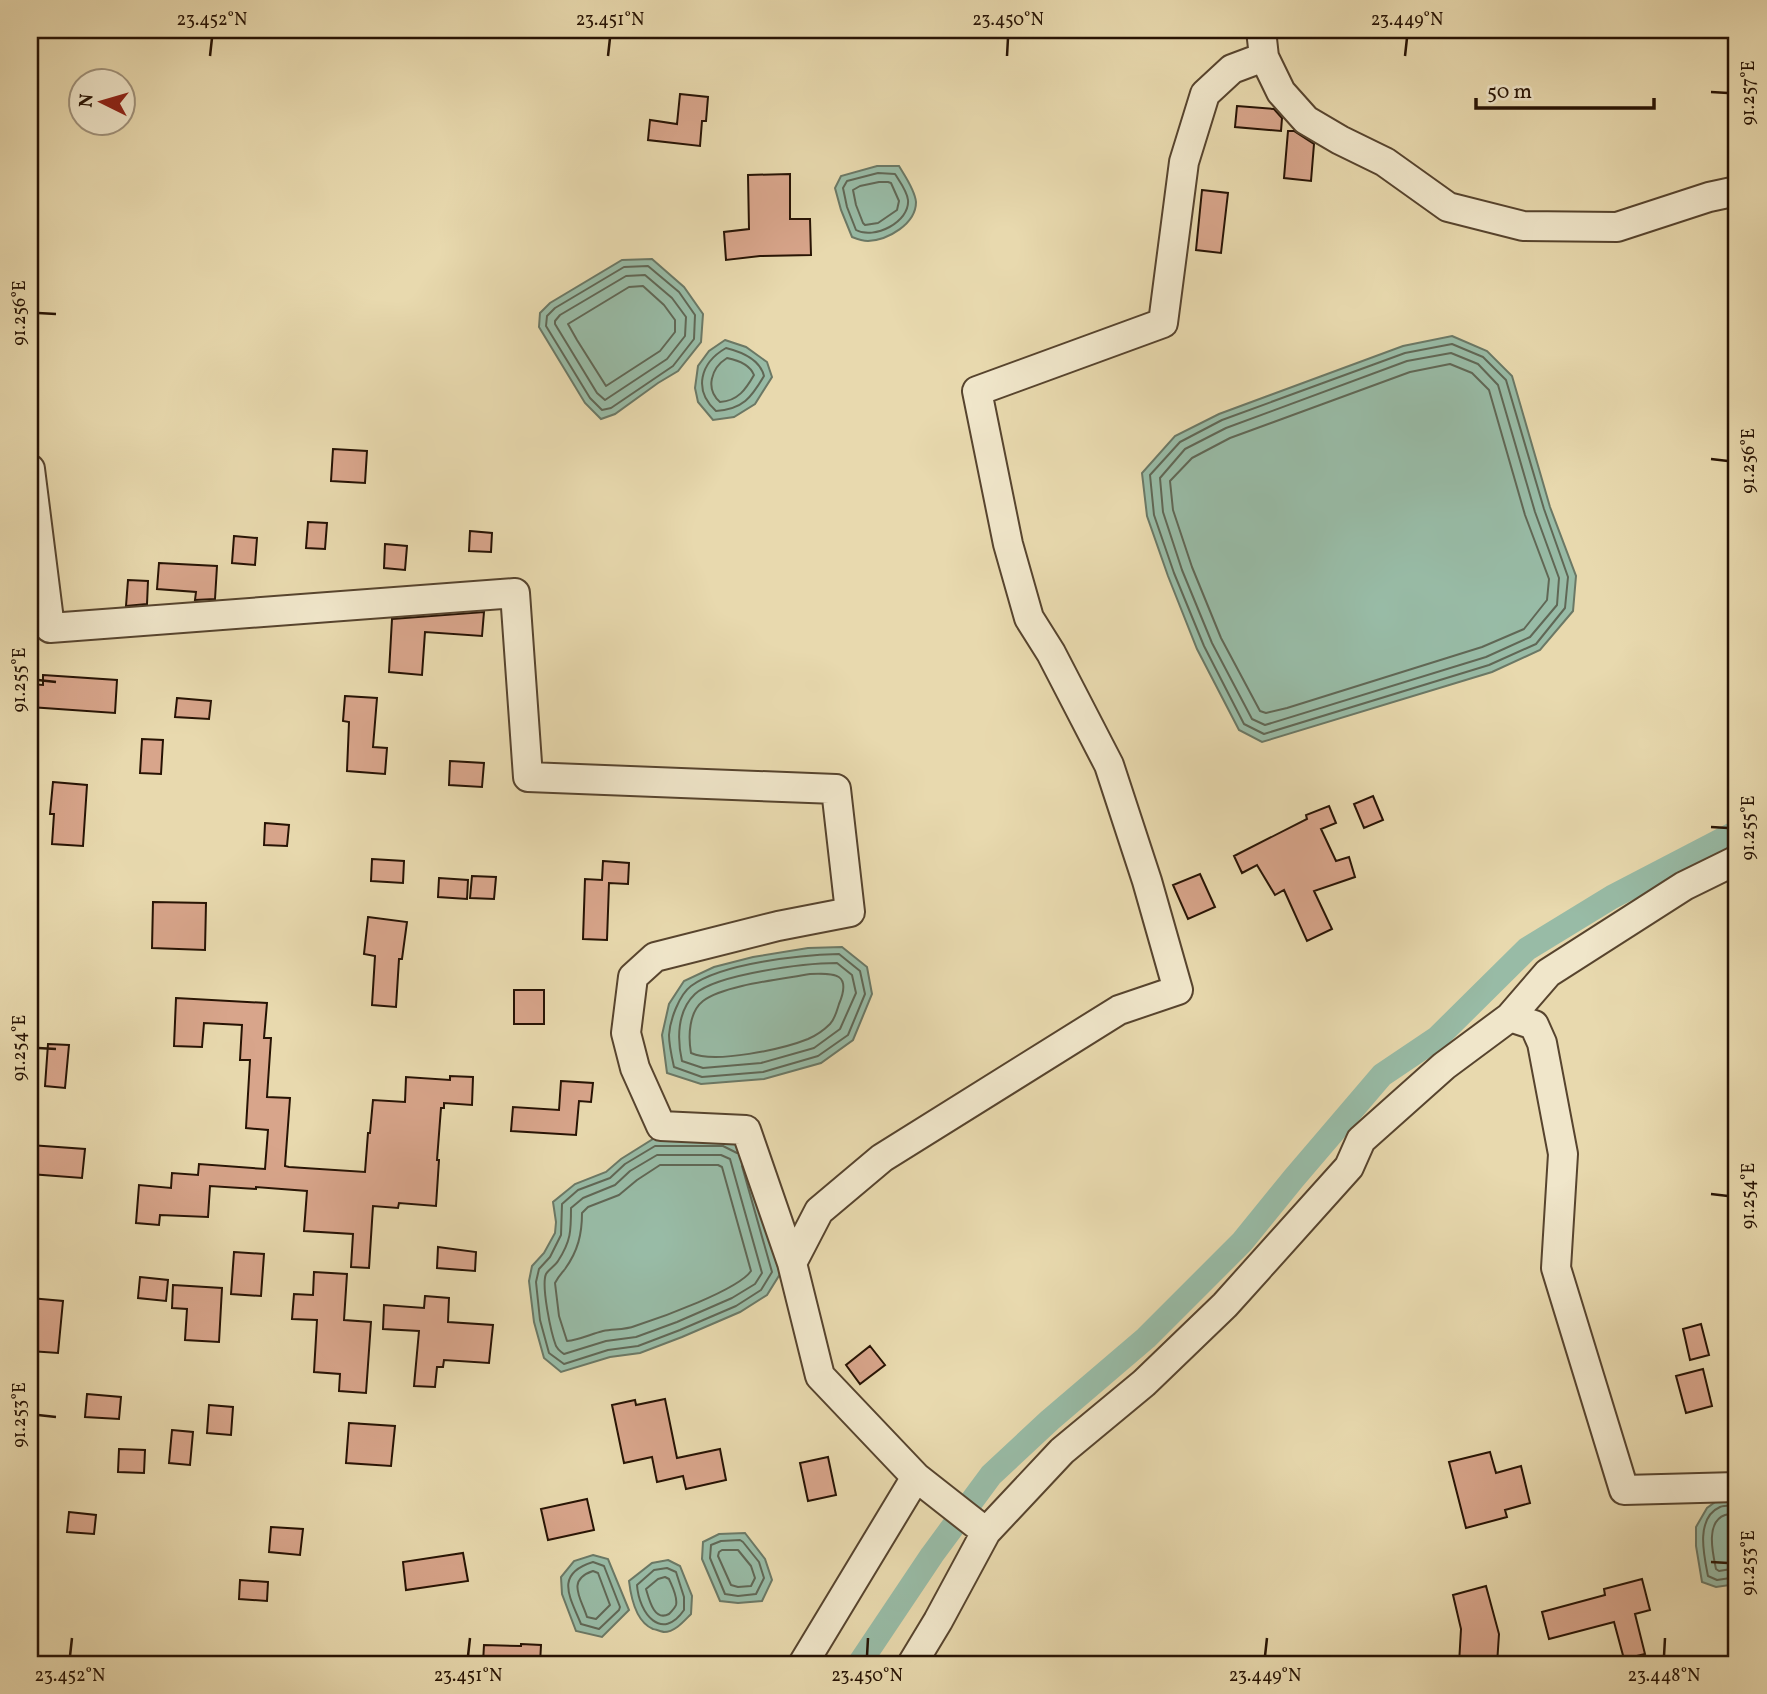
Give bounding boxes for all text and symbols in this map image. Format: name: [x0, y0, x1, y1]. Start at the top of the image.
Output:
text: 23.452°N: [177, 8, 247, 33]
text: 23.451°N: [576, 8, 644, 33]
text: 23.450°N: [972, 8, 1044, 33]
text: 23.449°N: [1371, 8, 1443, 33]
text: 91.257°E: [1737, 60, 1762, 126]
north arrow: [66, 66, 136, 136]
scale bar: [1476, 66, 1655, 110]
text: 50 m: [1487, 78, 1532, 107]
text: N: [74, 92, 101, 109]
text: 91.256°E: [8, 280, 33, 346]
text: 91.256°E: [1737, 428, 1762, 494]
text: 91.255°E: [8, 647, 33, 713]
text: 91.255°E: [1737, 795, 1762, 861]
text: 91.254°E: [8, 1014, 33, 1081]
text: 91.254°E: [1737, 1162, 1762, 1229]
text: 91.253°E: [8, 1382, 33, 1448]
text: 91.253°E: [1737, 1530, 1762, 1596]
text: 23.452°N: [35, 1664, 105, 1689]
text: 23.451°N: [434, 1664, 502, 1689]
text: 23.450°N: [831, 1664, 903, 1689]
text: 23.449°N: [1229, 1664, 1301, 1689]
text: 23.448°N: [1628, 1664, 1700, 1689]

